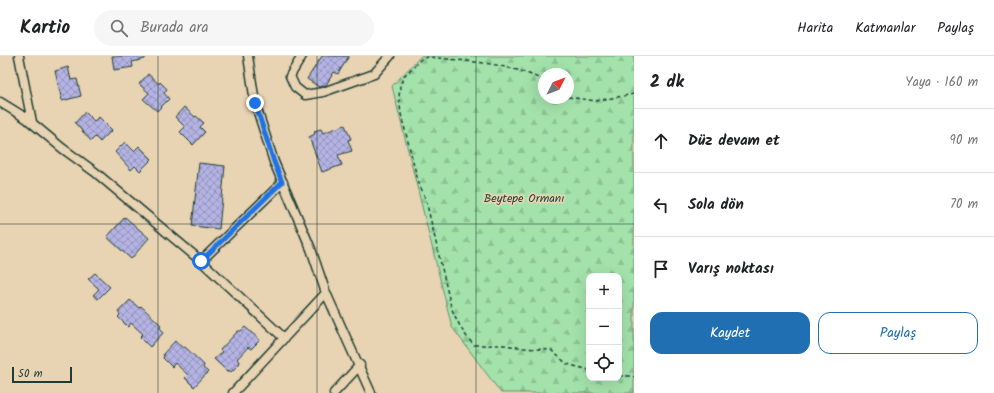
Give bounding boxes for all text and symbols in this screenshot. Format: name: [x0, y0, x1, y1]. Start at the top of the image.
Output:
search box: [94, 10, 374, 46]
text: Kartio: [20, 13, 70, 43]
text: Burada ara: [140, 16, 209, 40]
icon: search: [108, 17, 130, 39]
text: Harita: [797, 17, 833, 39]
text: Katmanlar: [855, 17, 915, 39]
text: Paylaş: [937, 17, 974, 39]
north arrow: [538, 68, 574, 104]
text: 2 dk: [650, 69, 684, 96]
text: Yaya · 160 m: [905, 72, 978, 93]
route end: [246, 94, 264, 112]
text: Düz devam et: [688, 129, 780, 153]
icon: ahead: [650, 130, 672, 152]
text: 90 m: [950, 130, 978, 151]
park label: Beytepe Ormanı: [484, 189, 564, 208]
text: Sola dön: [688, 193, 744, 217]
icon: left: [650, 194, 672, 216]
text: 70 m: [950, 194, 978, 215]
route start: [192, 252, 210, 270]
text: Varış noktası: [688, 257, 774, 281]
icon: arrive: [650, 258, 672, 280]
map controls: [586, 273, 622, 381]
button: +: [586, 273, 622, 309]
button: −: [586, 309, 622, 345]
button: Kaydet: [650, 312, 810, 354]
button: Paylaş: [818, 312, 978, 354]
button: locate: [586, 345, 622, 381]
scale bar: [12, 365, 72, 384]
text: 50 m: [18, 365, 43, 383]

